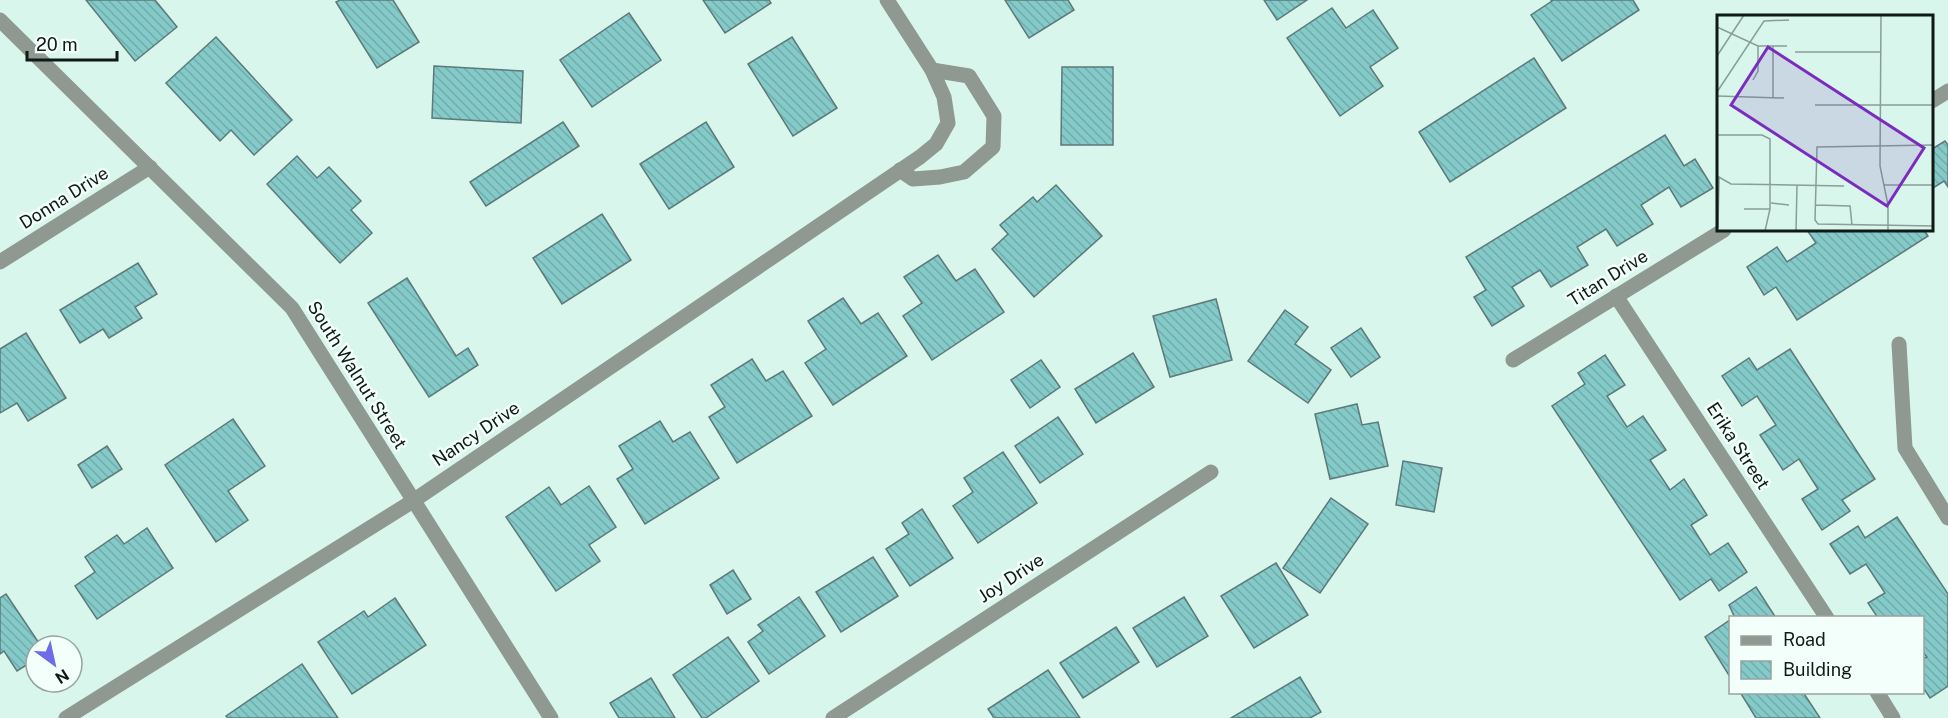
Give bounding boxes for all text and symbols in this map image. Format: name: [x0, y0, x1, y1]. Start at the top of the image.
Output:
inset map: [1717, 15, 1933, 231]
scale bar: [27, 24, 117, 62]
text: 20 m: [36, 34, 78, 55]
street label: Donna Drive: [15, 162, 112, 233]
street label: Titan Drive: [1564, 245, 1651, 310]
street label: South Walnut Street: [303, 297, 412, 453]
street label: Nancy Drive: [428, 397, 523, 470]
street label: Erika Street: [1703, 398, 1774, 493]
street label: Joy Drive: [974, 549, 1048, 607]
legend: [1729, 616, 1924, 694]
text: Road: [1783, 629, 1826, 650]
north arrow: [24, 634, 84, 694]
text: Building: [1783, 659, 1852, 680]
text: N: [51, 665, 72, 688]

